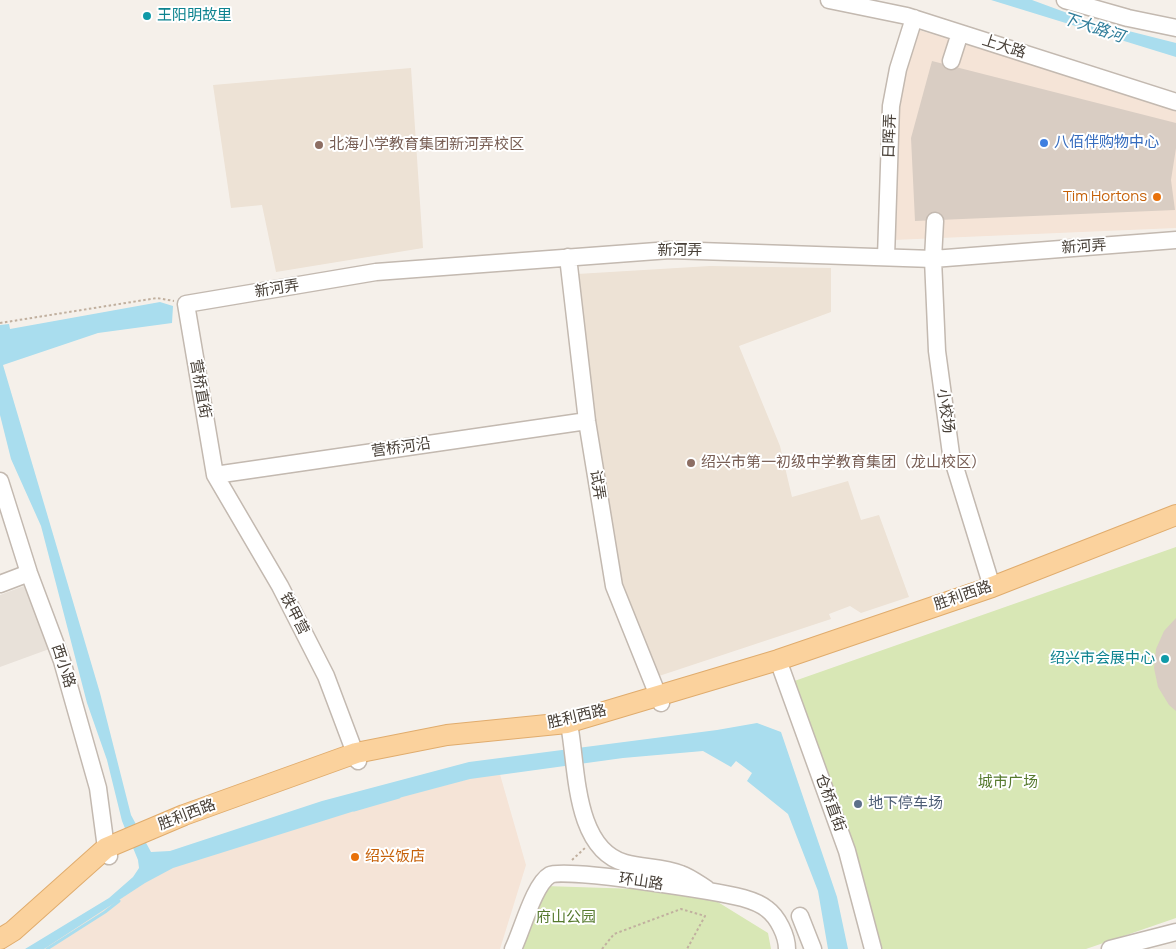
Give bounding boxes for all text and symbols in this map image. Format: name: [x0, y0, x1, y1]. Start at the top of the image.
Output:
place label: 王阳明故里: [157, 7, 232, 25]
water label: 下大路河: [1060, 9, 1126, 47]
marker: 王阳明故里: [141, 10, 153, 22]
street label: 上大路: [980, 31, 1028, 63]
street label: 日晖弄: [880, 113, 900, 159]
place label: 八佰伴购物中心: [1054, 134, 1159, 152]
place label: 北海小学教育集团新河弄校区: [329, 136, 524, 154]
marker: 八佰伴购物中心: [1038, 137, 1050, 149]
marker: 北海小学教育集团新河弄校区: [313, 139, 325, 151]
place label: Tim Hortons: [1063, 188, 1147, 206]
marker: Tim Hortons: [1151, 191, 1163, 203]
street label: 新河弄: [1061, 236, 1107, 258]
street label: 新河弄: [658, 242, 702, 260]
street label: 新河弄: [253, 277, 301, 301]
street label: 营桥直街: [186, 358, 214, 420]
street label: 小校场: [933, 387, 957, 435]
street label: 营桥河沿: [370, 435, 432, 461]
place label: 绍兴市第一初级中学教育集团（龙山校区）: [701, 454, 986, 472]
marker: 绍兴市第一初级中学教育集团（龙山校区）: [685, 457, 697, 469]
street label: 试弄: [586, 469, 608, 501]
street label: 胜利西路: [932, 578, 994, 614]
street label: 铁甲营: [276, 590, 312, 638]
street label: 西小路: [47, 642, 79, 690]
place label: 绍兴市会展中心: [1050, 650, 1155, 668]
marker: 绍兴市会展中心: [1159, 653, 1171, 665]
street label: 胜利西路: [546, 701, 608, 733]
street label: 仓桥直街: [811, 772, 849, 834]
park label: 城市广场: [978, 774, 1038, 792]
place label: 地下停车场: [868, 795, 943, 813]
street label: 胜利西路: [156, 796, 218, 834]
marker: 地下停车场: [852, 798, 864, 810]
place label: 绍兴饭店: [365, 848, 425, 866]
marker: 绍兴饭店: [349, 851, 361, 863]
street label: 环山路: [617, 870, 665, 894]
park label: 府山公园: [536, 909, 596, 927]

